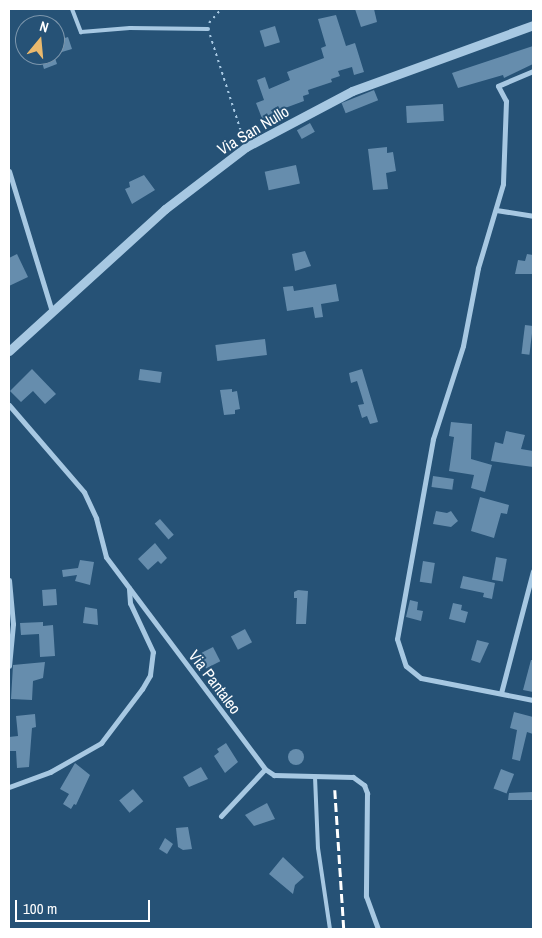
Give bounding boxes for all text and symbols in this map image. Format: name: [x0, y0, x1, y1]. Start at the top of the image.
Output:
north arrow: [15, 15, 65, 65]
text: N: [37, 17, 51, 36]
street label: Via San Nullo: [214, 101, 292, 159]
street label: Via Pantaleo: [185, 646, 245, 718]
scale bar: [18, 890, 152, 922]
text: 100 m: [23, 898, 57, 919]

